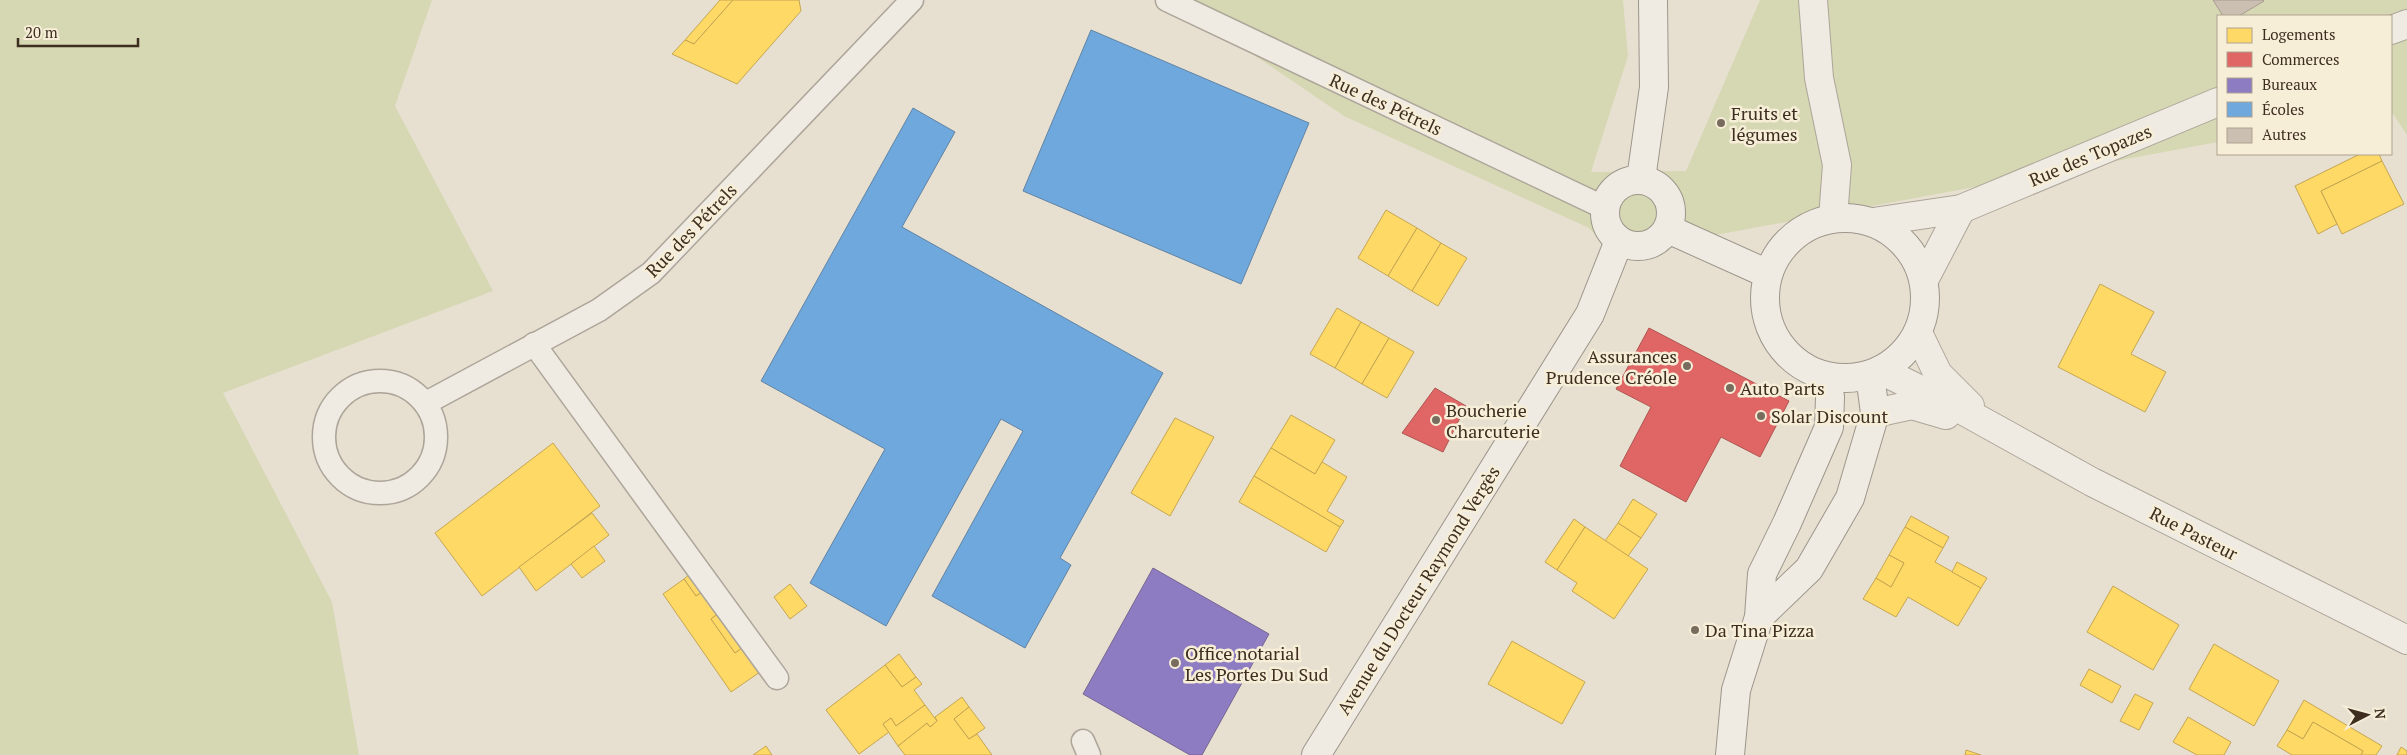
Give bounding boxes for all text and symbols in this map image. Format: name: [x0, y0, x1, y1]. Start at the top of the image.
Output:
scale bar: [18, 15, 138, 47]
legend: [2217, 15, 2392, 155]
text: 20 m: [25, 22, 58, 42]
text: Logements: [2262, 24, 2335, 44]
text: Commerces: [2262, 49, 2340, 69]
street label: Rue des Pétrels: [1326, 67, 1446, 141]
text: Bureaux: [2262, 74, 2317, 94]
text: Écoles: [2262, 99, 2304, 119]
place label: Fruits et légumes: [1731, 101, 1798, 146]
marker: Fruits et légumes: [1715, 117, 1727, 129]
street label: Rue des Topazes: [2025, 118, 2155, 192]
text: Autres: [2262, 124, 2306, 144]
street label: Rue des Pétrels: [640, 178, 742, 282]
place label: Assurances Prudence Créole: [1546, 344, 1677, 389]
marker: Assurances Prudence Créole: [1681, 360, 1693, 372]
place label: Auto Parts: [1740, 376, 1825, 400]
marker: Auto Parts: [1724, 382, 1736, 394]
place label: Boucherie Charcuterie: [1446, 398, 1540, 443]
place label: Solar Discount: [1771, 404, 1888, 428]
marker: Solar Discount: [1755, 410, 1767, 422]
marker: Boucherie Charcuterie: [1430, 414, 1442, 426]
street label: Avenue du Docteur Raymond Vergès: [1331, 461, 1505, 719]
street label: Rue Pasteur: [2146, 501, 2242, 565]
place label: Da Tina Pizza: [1705, 618, 1814, 642]
marker: Da Tina Pizza: [1689, 624, 1701, 636]
place label: Office notarial Les Portes Du Sud: [1185, 641, 1328, 686]
marker: Office notarial Les Portes Du Sud: [1169, 657, 1181, 669]
north arrow: [2342, 690, 2392, 740]
text: N: [2370, 707, 2390, 720]

